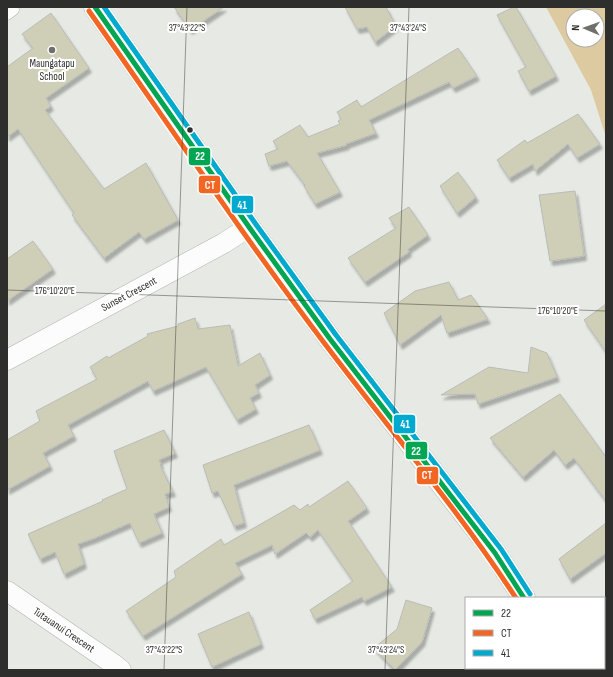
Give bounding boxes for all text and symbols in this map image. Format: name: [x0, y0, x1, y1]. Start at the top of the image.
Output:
north arrow: [565, 8, 605, 48]
text: 37°43'22"S: [169, 22, 205, 34]
text: 37°43'24"S: [390, 22, 426, 34]
text: N: [569, 24, 582, 31]
marker: Maungatapu School: [47, 45, 57, 55]
place label: Maungatapu School: [29, 57, 75, 83]
unlabelled marker: [185, 125, 195, 135]
line badge: 22: [188, 147, 211, 166]
text: 22: [195, 150, 205, 163]
line badge: CT: [198, 175, 221, 194]
text: CT: [205, 179, 215, 192]
line badge: 41: [231, 195, 254, 214]
text: 41: [237, 199, 247, 212]
street label: Sunset Crescent: [99, 274, 160, 314]
text: 176°10'20"E: [35, 285, 75, 297]
text: 176°10'20"E: [538, 305, 578, 317]
line badge: 41: [393, 414, 416, 434]
text: 41: [400, 418, 410, 431]
line badge: 22: [405, 441, 428, 460]
text: 22: [411, 445, 421, 458]
line badge: CT: [416, 466, 439, 485]
text: CT: [422, 469, 432, 482]
legend: [465, 597, 605, 669]
street label: Tutauanui Crescent: [31, 605, 98, 656]
text: 22: [501, 606, 511, 621]
text: CT: [501, 626, 512, 641]
text: 37°43'22"S: [146, 644, 182, 656]
text: 37°43'24"S: [368, 644, 404, 656]
text: 41: [501, 646, 511, 661]

